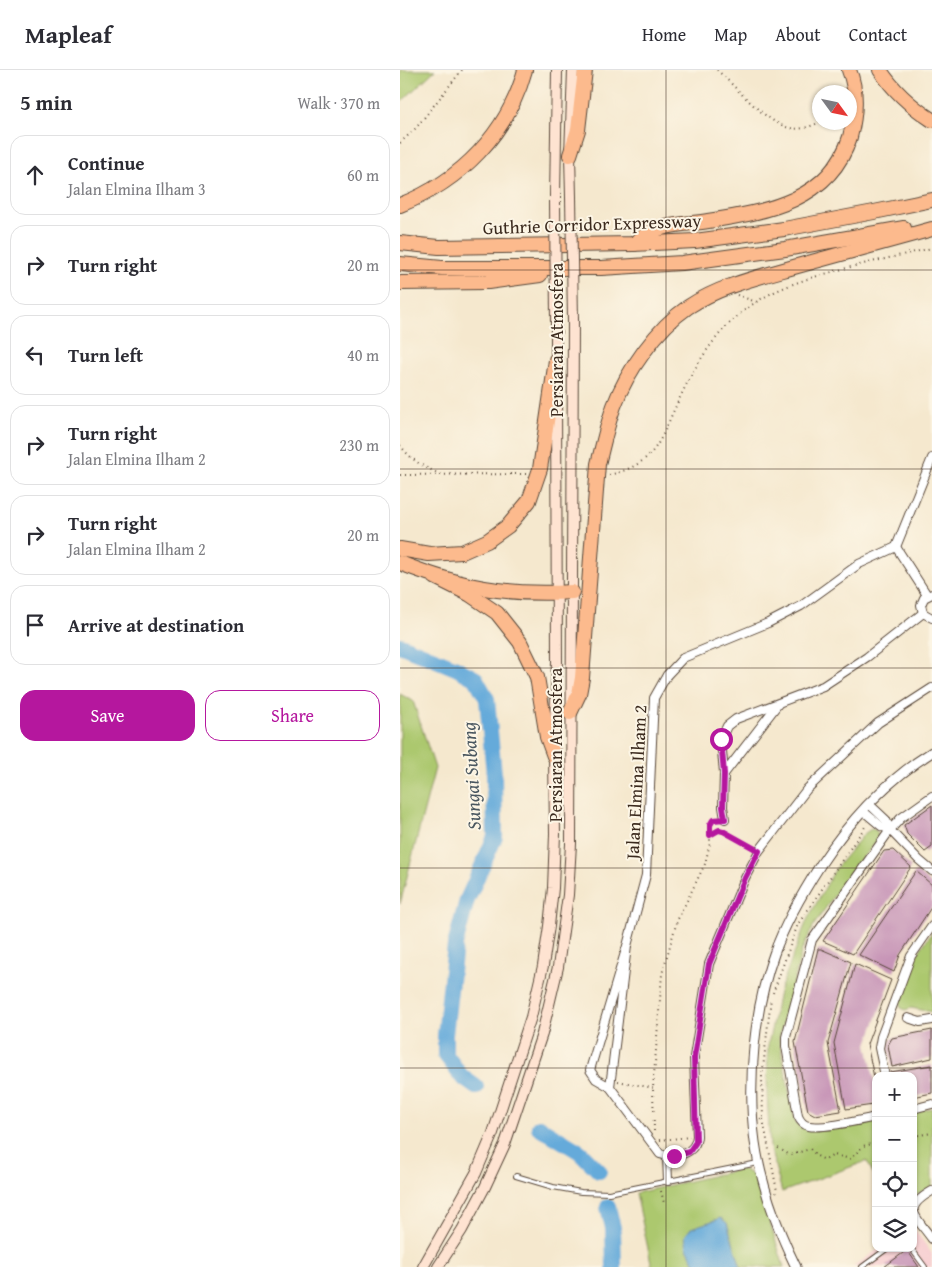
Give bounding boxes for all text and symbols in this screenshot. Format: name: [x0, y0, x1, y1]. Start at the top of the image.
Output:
text: Mapleaf: [25, 17, 112, 52]
text: Home: [642, 21, 686, 48]
text: Map: [714, 21, 747, 48]
text: About: [775, 21, 821, 48]
text: Contact: [849, 21, 907, 48]
north arrow: [812, 85, 857, 130]
text: 5 min: [20, 87, 72, 118]
text: Walk · 370 m: [297, 91, 380, 115]
text: Continue: [68, 149, 145, 177]
icon: ahead: [21, 161, 49, 189]
text: 60 m: [347, 163, 379, 187]
text: Jalan Elmina Ilham 3: [68, 177, 206, 201]
street label: Guthrie Corridor Expressway: [482, 207, 702, 241]
icon: right: [21, 251, 49, 279]
text: Turn right: [68, 251, 157, 279]
text: 20 m: [347, 253, 379, 277]
street label: Persiaran Atmosfera: [543, 262, 570, 417]
icon: left: [21, 341, 49, 369]
text: Turn left: [68, 341, 143, 369]
text: 40 m: [347, 343, 379, 367]
text: Turn right: [68, 419, 157, 447]
icon: right: [21, 431, 49, 459]
text: 230 m: [339, 433, 379, 457]
text: Jalan Elmina Ilham 2: [68, 447, 206, 471]
text: Turn right: [68, 509, 157, 537]
icon: right: [21, 521, 49, 549]
text: 20 m: [347, 523, 379, 547]
text: Jalan Elmina Ilham 2: [68, 537, 206, 561]
icon: arrive: [21, 611, 49, 639]
text: Arrive at destination: [68, 611, 244, 639]
street label: Persiaran Atmosfera: [542, 667, 569, 822]
button: Save: [20, 690, 195, 741]
button: Share: [205, 690, 380, 741]
street label: Jalan Elmina Ilham 2: [618, 704, 654, 862]
water label: Sungai Subang: [454, 721, 488, 831]
route start: [710, 728, 733, 751]
map controls: [872, 1072, 917, 1252]
button: +: [872, 1072, 917, 1117]
button: −: [872, 1117, 917, 1162]
route end: [663, 1145, 686, 1168]
button: locate: [872, 1162, 917, 1207]
button: layers: [872, 1207, 917, 1252]

